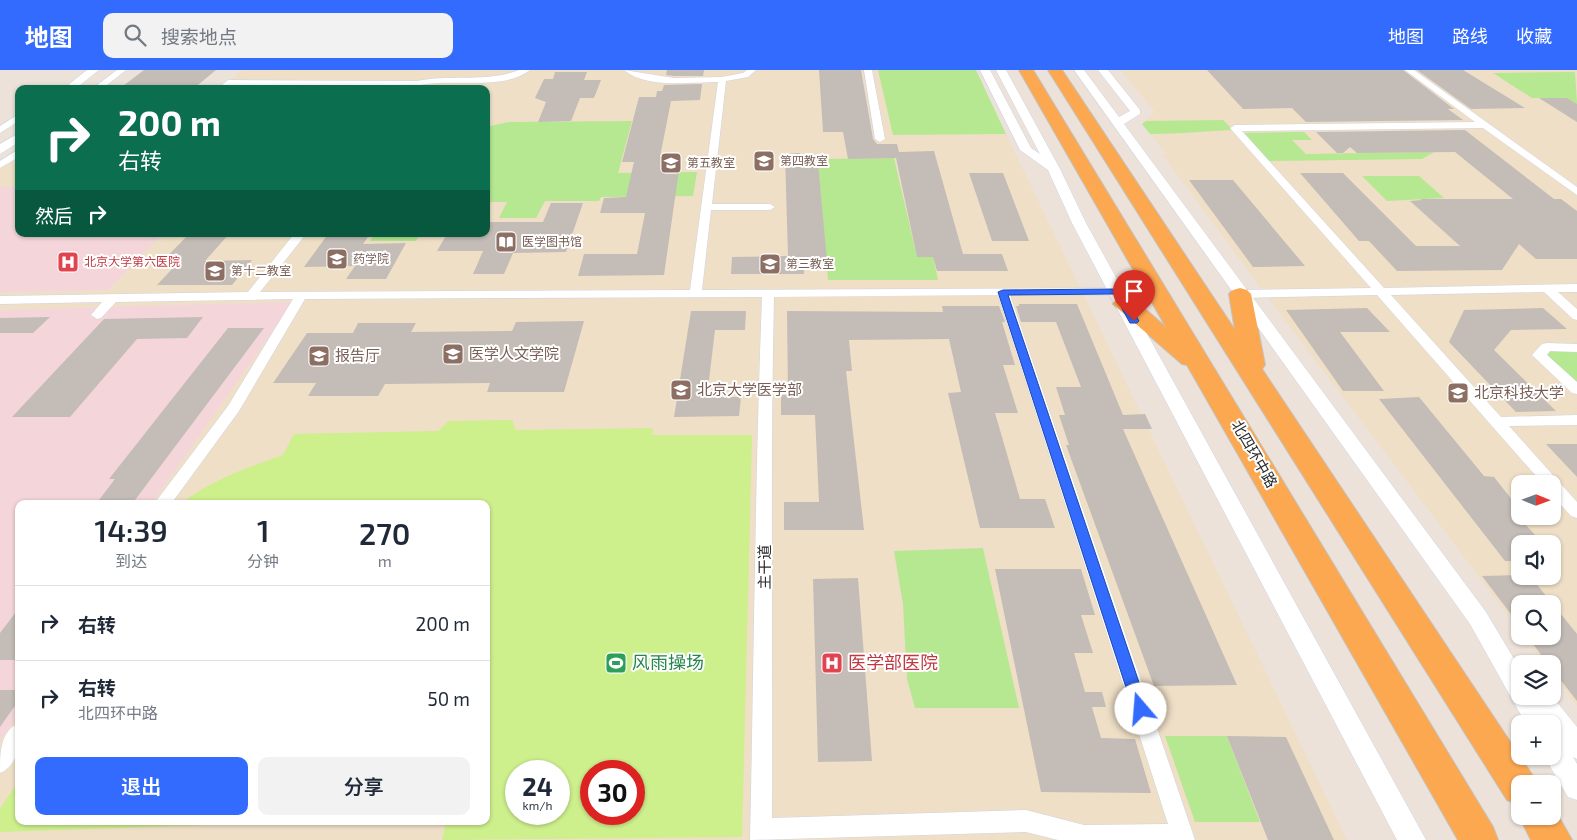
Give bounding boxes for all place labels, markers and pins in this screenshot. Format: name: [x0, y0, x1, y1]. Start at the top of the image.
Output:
school or university icon: 第四教室: [752, 149, 776, 173]
school or university icon: 第五教室: [659, 151, 683, 175]
place label: 第四教室: [780, 153, 828, 167]
place label: 第五教室: [687, 155, 735, 169]
library icon: 医学图书馆: [494, 230, 518, 254]
place label: 医学图书馆: [522, 234, 582, 248]
school or university icon: 药学院: [325, 247, 349, 271]
hospital icon: 北京大学第六医院: [56, 250, 80, 274]
place label: 药学院: [353, 251, 389, 265]
school or university icon: 第三教室: [758, 252, 782, 276]
place label: 北京大学第六医院: [84, 254, 180, 268]
place label: 第三教室: [786, 256, 834, 270]
school or university icon: 第十二教室: [203, 259, 227, 283]
place label: 第十二教室: [231, 263, 291, 277]
pin: [1113, 270, 1155, 321]
school or university icon: 医学人文学院: [441, 342, 465, 366]
school or university icon: 报告厅: [307, 344, 331, 368]
place label: 医学人文学院: [469, 344, 559, 362]
place label: 报告厅: [335, 346, 380, 364]
school or university icon: 北京大学医学部: [669, 378, 693, 402]
place label: 北京大学医学部: [697, 380, 802, 398]
school or university icon: 北京科技大学: [1446, 381, 1470, 405]
place label: 北京科技大学: [1474, 383, 1564, 401]
sports icon: 风雨操场: [604, 651, 628, 675]
place label: 风雨操场: [632, 651, 704, 673]
hospital icon: 医学部医院: [820, 651, 844, 675]
place label: 医学部医院: [848, 651, 938, 673]

